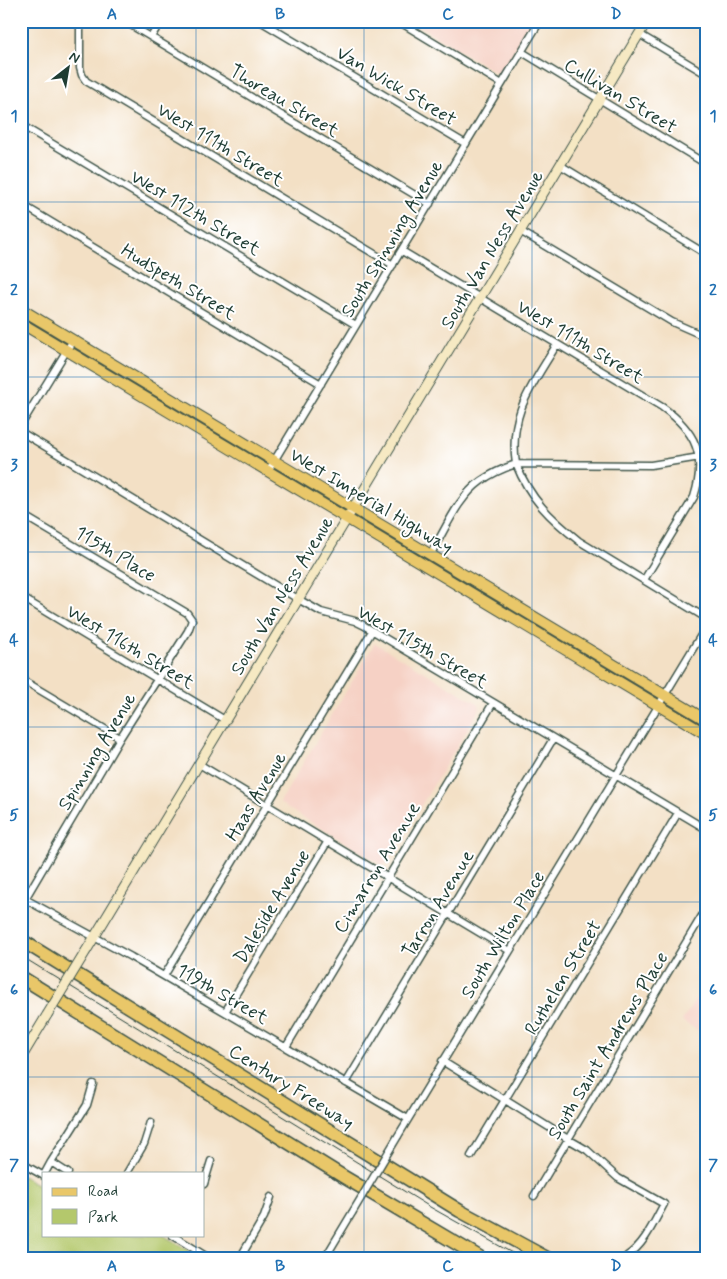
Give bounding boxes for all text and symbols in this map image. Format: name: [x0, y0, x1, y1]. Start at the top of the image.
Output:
text: A: [107, 4, 117, 25]
text: B: [275, 4, 285, 25]
text: C: [442, 4, 454, 25]
text: D: [610, 4, 622, 25]
street label: Van Wick Street: [331, 40, 461, 132]
north arrow: [42, 42, 92, 92]
text: N: [66, 48, 83, 68]
street label: Cullivan Street: [559, 53, 681, 140]
street label: Thoreau Street: [225, 59, 344, 144]
street label: West 111th Street: [152, 98, 288, 193]
text: 1: [10, 106, 18, 127]
text: 1: [709, 106, 717, 127]
street label: South Spinning Avenue: [335, 155, 451, 323]
street label: West 112th Street: [126, 165, 265, 262]
street label: South Van Ness Avenue: [435, 166, 550, 334]
street label: Hudspeth Street: [116, 238, 240, 326]
text: 2: [10, 280, 18, 301]
text: 2: [709, 280, 717, 301]
street label: West 111th Street: [512, 295, 648, 390]
street label: West Imperial Highway: [284, 443, 458, 562]
text: 3: [10, 455, 18, 476]
text: 3: [709, 455, 717, 476]
street label: South Van Ness Avenue: [225, 512, 340, 680]
street label: 115th Place: [70, 520, 160, 588]
street label: West 116th Street: [62, 599, 199, 695]
street label: West 115th Street: [352, 600, 492, 695]
text: 4: [9, 630, 19, 651]
text: 4: [708, 630, 718, 651]
street label: Spinning Avenue: [52, 688, 144, 816]
street label: Haas Avenue: [220, 747, 293, 846]
street label: Cimarron Avenue: [328, 797, 426, 938]
text: 5: [9, 805, 19, 826]
text: 5: [708, 805, 718, 826]
street label: Daleside Avenue: [228, 845, 316, 968]
street label: Tarron Avenue: [396, 845, 480, 962]
street label: South Wilton Place: [455, 866, 551, 1003]
street label: Ruthelen Street: [519, 916, 608, 1040]
street label: South Saint Andrews Place: [542, 947, 674, 1144]
street label: 119th Street: [172, 958, 273, 1031]
text: 6: [10, 980, 18, 1001]
text: 6: [709, 980, 717, 1001]
street label: Century Freeway: [224, 1039, 359, 1136]
text: 7: [9, 1155, 19, 1176]
text: 7: [708, 1155, 718, 1176]
legend: [42, 1172, 205, 1236]
text: Road: [88, 1182, 118, 1202]
text: Park: [88, 1208, 118, 1228]
text: A: [107, 1256, 117, 1277]
text: B: [275, 1256, 285, 1277]
text: C: [442, 1256, 454, 1277]
text: D: [610, 1256, 622, 1277]

